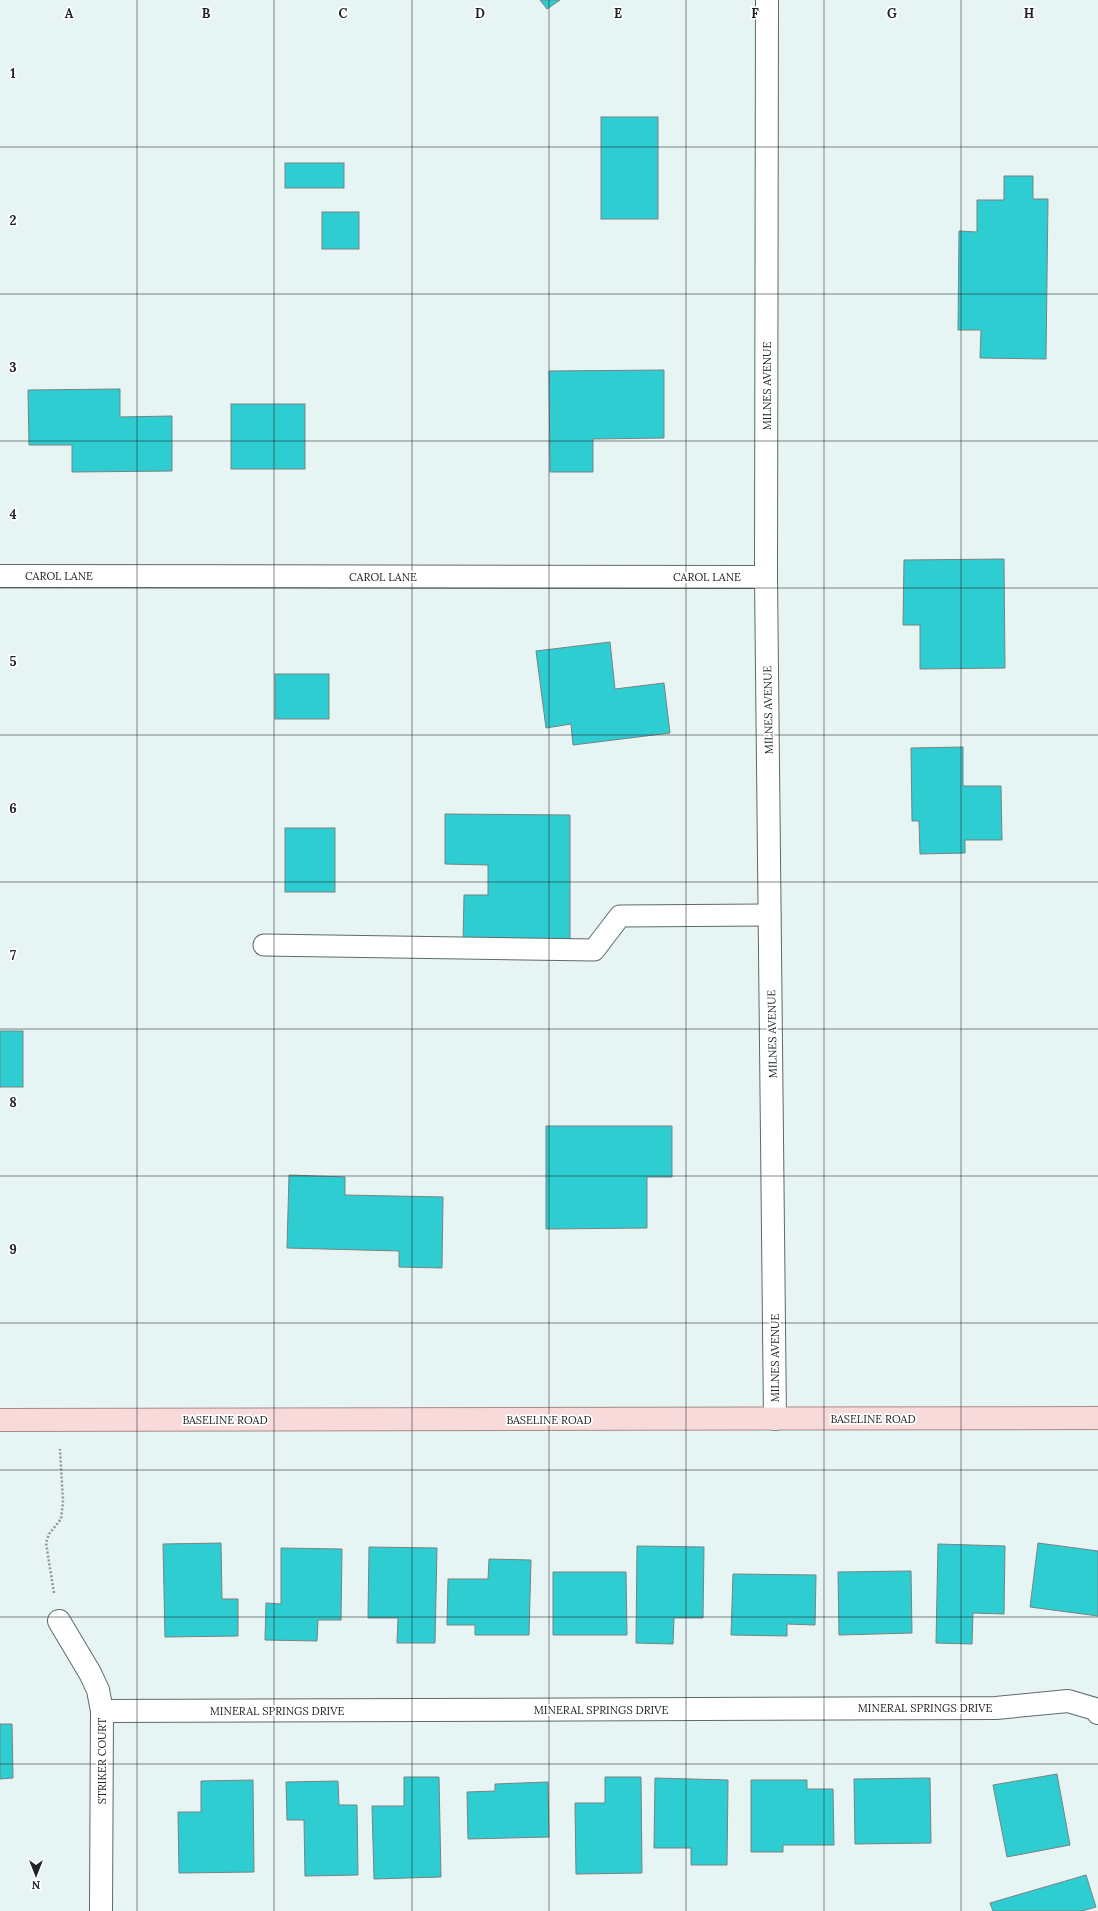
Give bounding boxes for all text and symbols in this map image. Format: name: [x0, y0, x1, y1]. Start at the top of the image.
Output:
text: A: [65, 5, 74, 22]
text: B: [202, 5, 211, 22]
text: C: [339, 5, 348, 22]
text: D: [475, 5, 485, 22]
text: E: [614, 5, 622, 22]
text: F: [751, 5, 759, 22]
text: G: [887, 5, 897, 22]
text: H: [1024, 5, 1034, 22]
text: 1: [10, 65, 16, 82]
text: 2: [10, 212, 17, 229]
street label: MILNES AVENUE: [760, 342, 774, 430]
text: 3: [9, 359, 17, 376]
text: 4: [9, 506, 17, 523]
street label: CAROL LANE: [25, 569, 93, 583]
street label: CAROL LANE: [349, 570, 417, 584]
street label: CAROL LANE: [673, 570, 741, 584]
text: 5: [9, 653, 17, 670]
street label: MILNES AVENUE: [760, 665, 776, 754]
text: 6: [9, 800, 17, 817]
text: 7: [10, 947, 16, 964]
street label: MILNES AVENUE: [764, 989, 780, 1078]
text: 8: [9, 1094, 17, 1111]
text: 9: [9, 1241, 17, 1258]
street label: MILNES AVENUE: [768, 1314, 782, 1402]
street label: BASELINE ROAD: [830, 1412, 916, 1426]
street label: BASELINE ROAD: [182, 1413, 268, 1427]
street label: BASELINE ROAD: [506, 1413, 592, 1427]
street label: MINERAL SPRINGS DRIVE: [858, 1701, 992, 1715]
street label: MINERAL SPRINGS DRIVE: [534, 1703, 668, 1717]
street label: MINERAL SPRINGS DRIVE: [210, 1704, 344, 1718]
street label: STRIKER COURT: [95, 1718, 109, 1804]
north arrow: [16, 1855, 56, 1895]
text: N: [31, 1878, 40, 1892]

